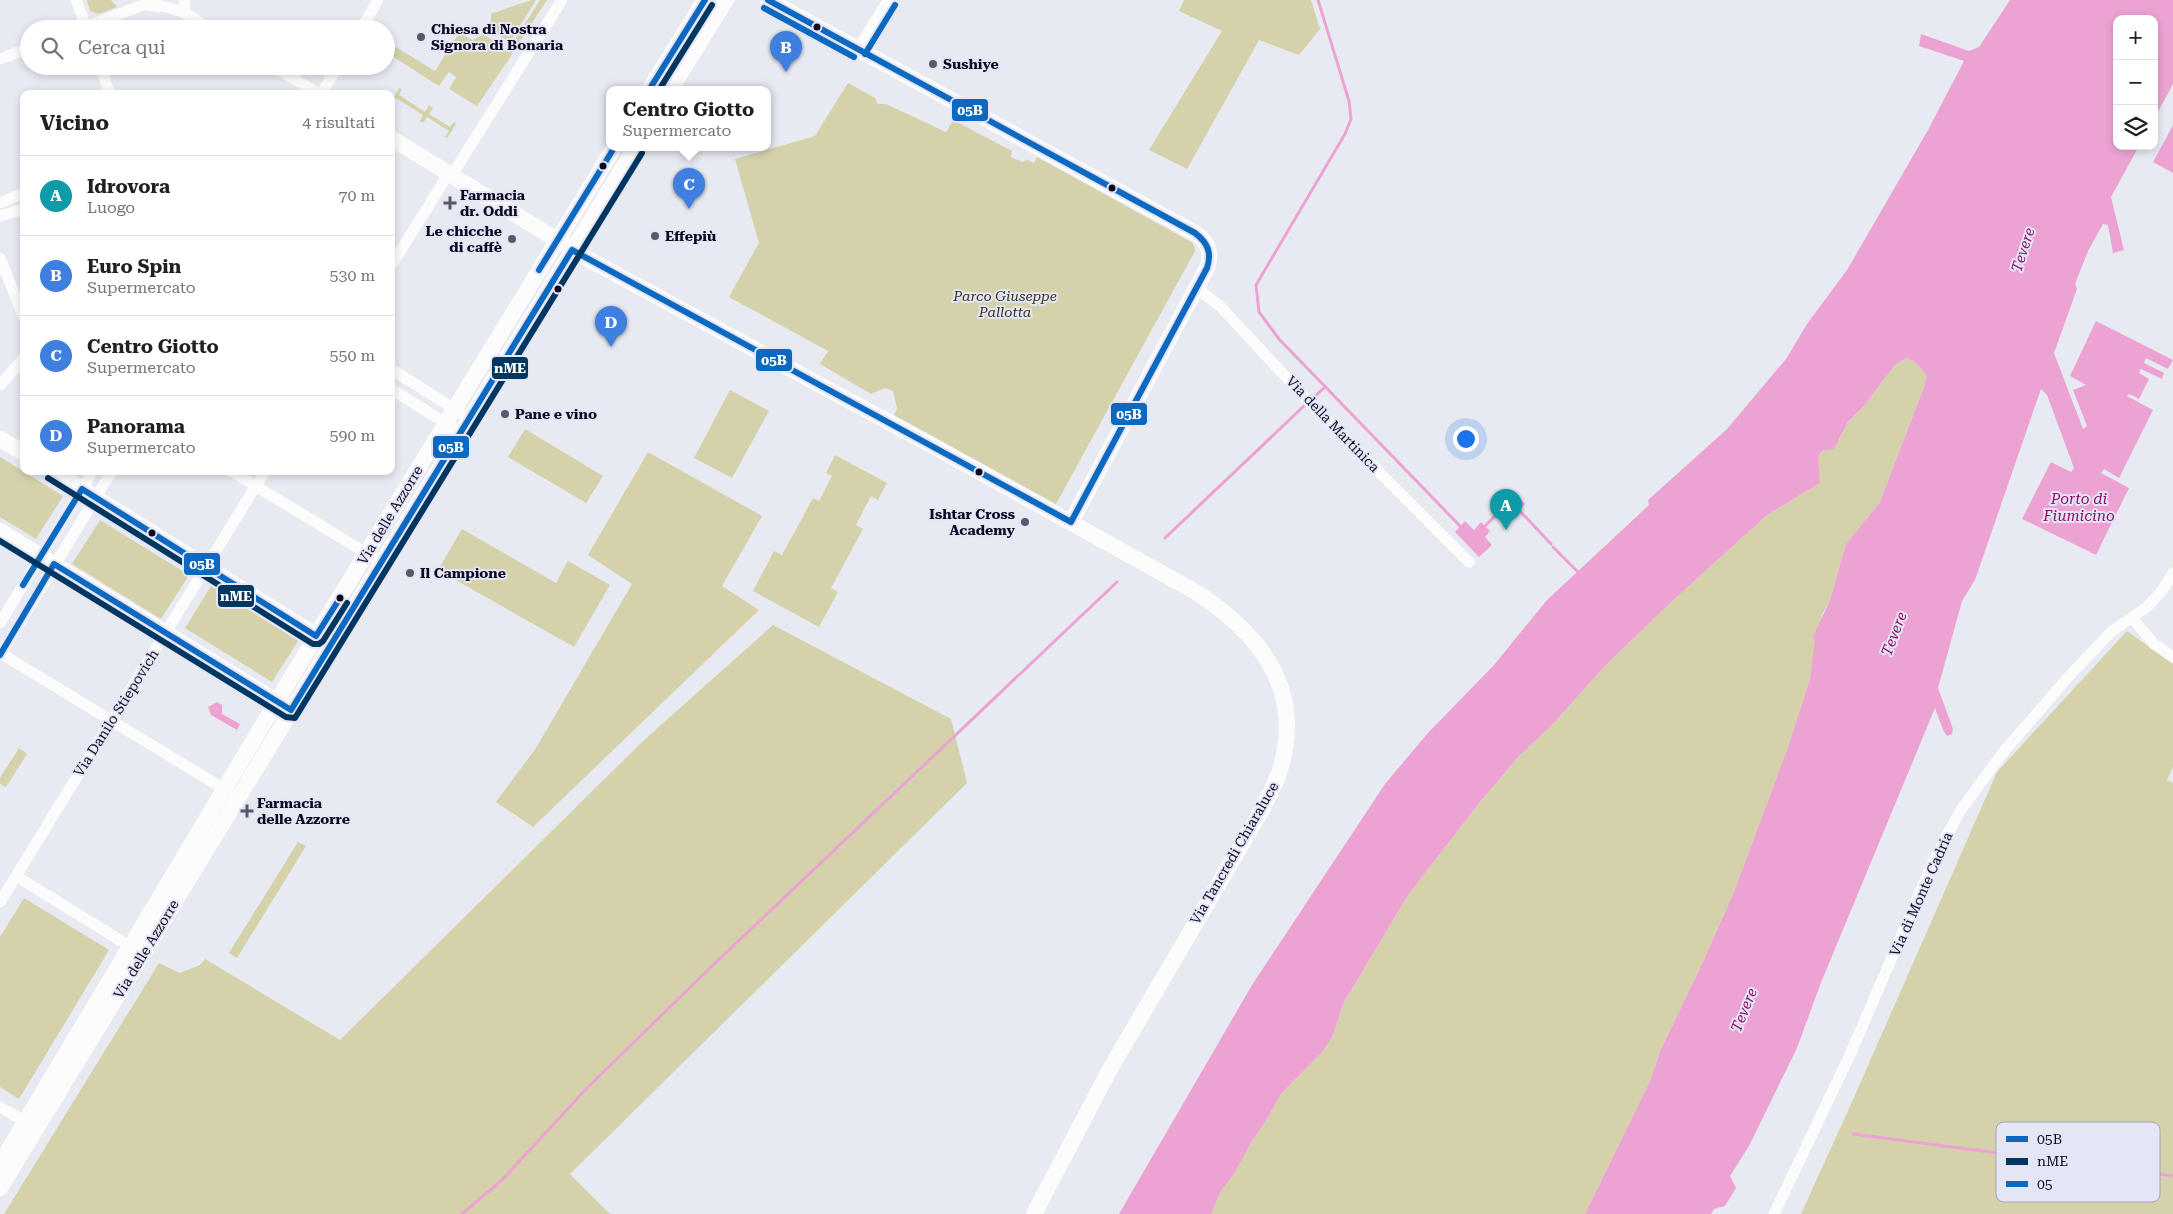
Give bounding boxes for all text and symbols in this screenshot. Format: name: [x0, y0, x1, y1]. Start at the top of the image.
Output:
map controls: [2113, 15, 2158, 150]
button: +: [2113, 15, 2158, 60]
search box: [20, 20, 395, 75]
place label: Chiesa di Nostra Signora di Bonaria: [431, 21, 564, 53]
unlabelled marker: [812, 22, 822, 32]
marker: Chiesa di Nostra Signora di Bonaria: [415, 31, 427, 43]
pin: B: [770, 31, 802, 72]
icon: search: [38, 34, 66, 62]
text: Cerca qui: [78, 36, 166, 59]
place label: Sushiye: [943, 56, 999, 72]
marker: Sushiye: [927, 58, 939, 70]
button: −: [2113, 60, 2158, 105]
popup: [606, 86, 771, 151]
text: Centro Giotto: [623, 98, 754, 121]
line badge: 05B: [951, 98, 989, 122]
text: 05B: [957, 102, 983, 118]
button: layers: [2113, 105, 2158, 150]
text: Vicino: [40, 111, 109, 135]
text: 4 risultati: [302, 113, 375, 132]
text: Supermercato: [623, 121, 731, 140]
unlabelled marker: [598, 161, 608, 171]
pin: C: [673, 168, 705, 209]
text: Idrovora: [87, 175, 170, 198]
unlabelled marker: [1107, 183, 1117, 193]
text: A: [50, 186, 62, 205]
text: 70 m: [338, 186, 375, 205]
place label: Farmacia dr. Oddi: [460, 187, 526, 219]
marker: Farmacia dr. Oddi: [444, 197, 456, 209]
text: Luogo: [87, 198, 135, 217]
place label: Le chicche di caffè: [425, 223, 502, 255]
water label: Tevere: [2007, 225, 2039, 275]
place label: Effepiù: [665, 228, 716, 244]
marker: Effepiù: [649, 230, 661, 242]
marker: Le chicche di caffè: [506, 233, 518, 245]
text: Euro Spin: [87, 255, 181, 278]
text: B: [50, 266, 62, 285]
text: 530 m: [329, 266, 375, 285]
text: Supermercato: [87, 278, 196, 297]
unlabelled marker: [553, 284, 563, 294]
park label: Parco Giuseppe Pallotta: [952, 288, 1057, 320]
pin: D: [595, 306, 627, 347]
text: Centro Giotto: [87, 335, 219, 358]
text: C: [50, 346, 62, 365]
text: 550 m: [329, 346, 375, 365]
line badge: 05B: [755, 348, 793, 372]
text: 05B: [761, 352, 787, 368]
line badge: nME: [491, 356, 529, 380]
text: Supermercato: [87, 358, 196, 377]
text: nME: [494, 360, 526, 376]
street label: Via della Martinica: [1283, 373, 1383, 476]
line badge: 05B: [1110, 402, 1148, 426]
place label: Pane e vino: [515, 406, 597, 422]
text: 05B: [1116, 406, 1142, 422]
marker: Pane e vino: [499, 408, 511, 420]
text: Panorama: [87, 415, 185, 438]
text: D: [50, 426, 62, 445]
text: 590 m: [329, 426, 375, 445]
your location: [1453, 426, 1479, 452]
line badge: 05B: [432, 435, 470, 459]
text: Supermercato: [87, 438, 196, 457]
text: 05B: [438, 439, 464, 455]
street label: Via delle Azzorre: [354, 462, 426, 567]
unlabelled marker: [974, 467, 984, 477]
pin: A: [1490, 489, 1522, 530]
water label: Porto di Fiumicino: [2042, 490, 2115, 525]
place label: Ishtar Cross Academy: [929, 506, 1016, 538]
marker: Ishtar Cross Academy: [1019, 516, 1031, 528]
unlabelled marker: [147, 528, 157, 538]
line badge: 05B: [183, 552, 221, 576]
text: 05B: [189, 556, 215, 572]
place label: Il Campione: [420, 565, 506, 581]
marker: Il Campione: [404, 567, 416, 579]
line badge: nME: [217, 584, 255, 608]
text: nME: [220, 588, 252, 604]
unlabelled marker: [335, 593, 345, 603]
water label: Tevere: [1877, 609, 1911, 659]
street label: Via Danilo Stiepovich: [70, 647, 162, 779]
street label: Via Tancredi Chiaraluce: [1187, 779, 1281, 927]
place label: Farmacia delle Azzorre: [257, 795, 350, 827]
marker: Farmacia delle Azzorre: [241, 805, 253, 817]
street label: Via di Monte Cadria: [1886, 829, 1956, 958]
street label: Via delle Azzorre: [110, 896, 182, 1001]
water label: Tevere: [1727, 985, 1761, 1035]
legend: [1996, 1122, 2160, 1202]
text: 05B: [2037, 1131, 2062, 1147]
text: nME: [2037, 1153, 2068, 1169]
text: 05: [2037, 1176, 2053, 1192]

